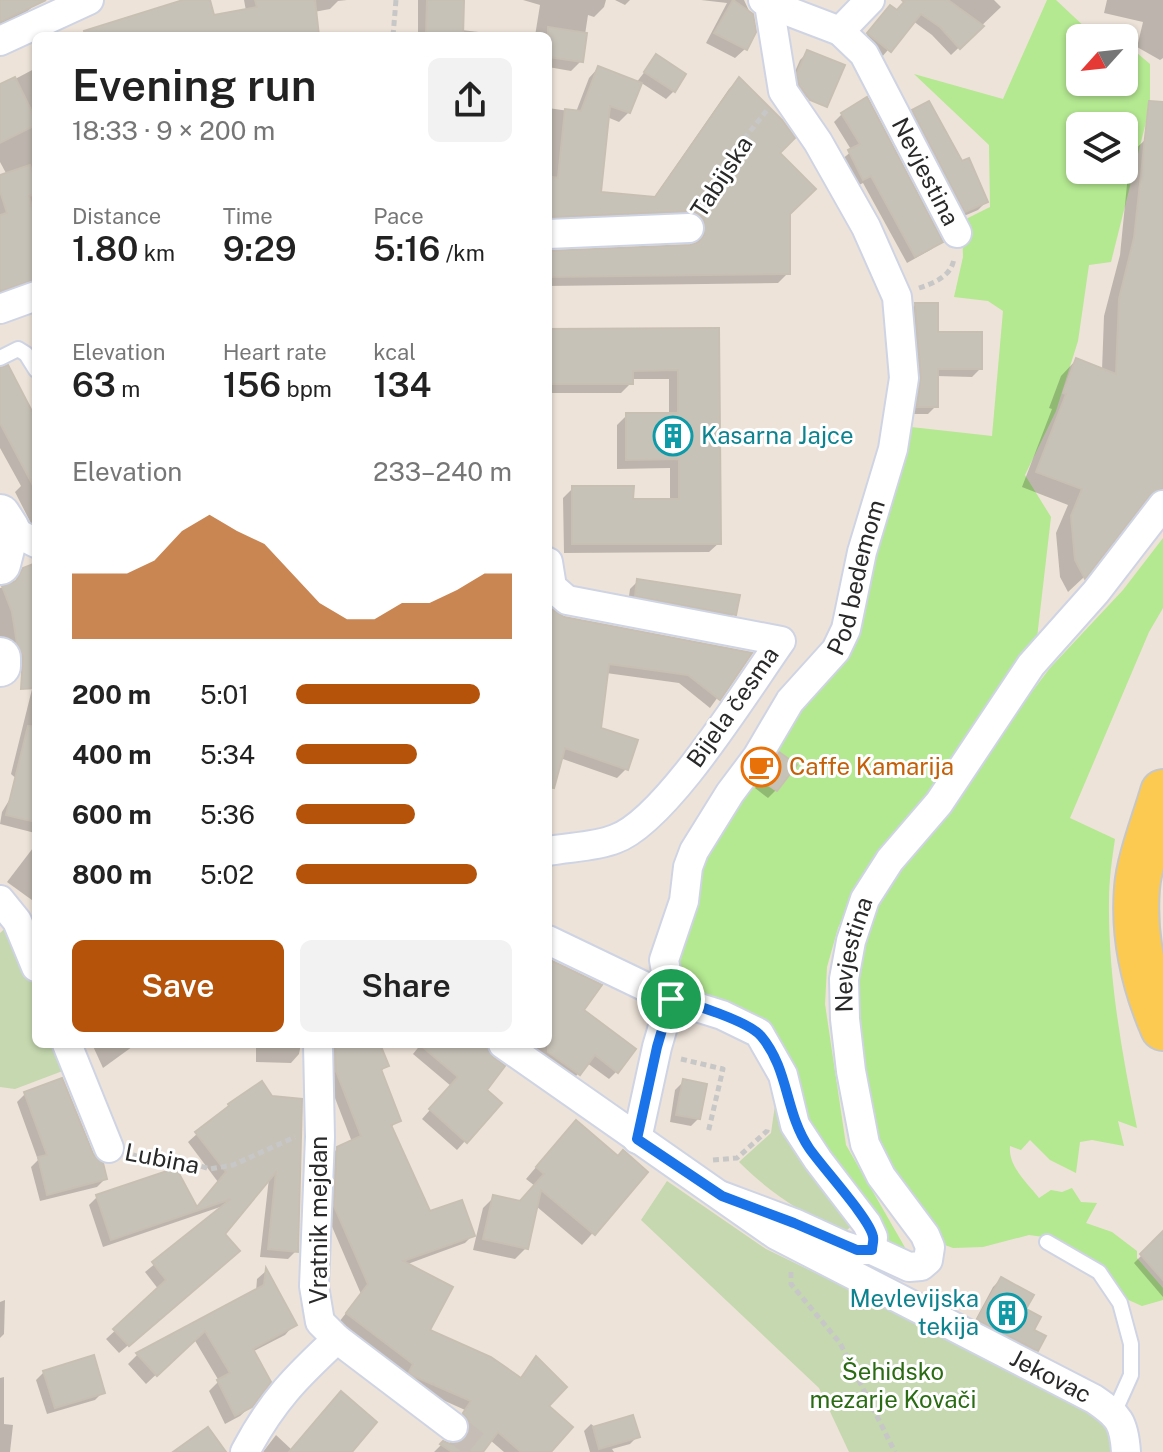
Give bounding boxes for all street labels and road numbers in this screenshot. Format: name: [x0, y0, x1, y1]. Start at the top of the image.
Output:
street label: Nevjestina: [887, 113, 966, 230]
street label: Tabijska: [685, 131, 758, 222]
street label: Pod bedemom: [821, 496, 890, 659]
street label: Bijela česma: [680, 641, 784, 772]
street label: Nevjestina: [829, 893, 878, 1013]
street label: Vratnik mejdan: [304, 1136, 332, 1304]
street label: Lubina: [122, 1137, 202, 1179]
street label: Jekovac: [1006, 1343, 1096, 1408]

